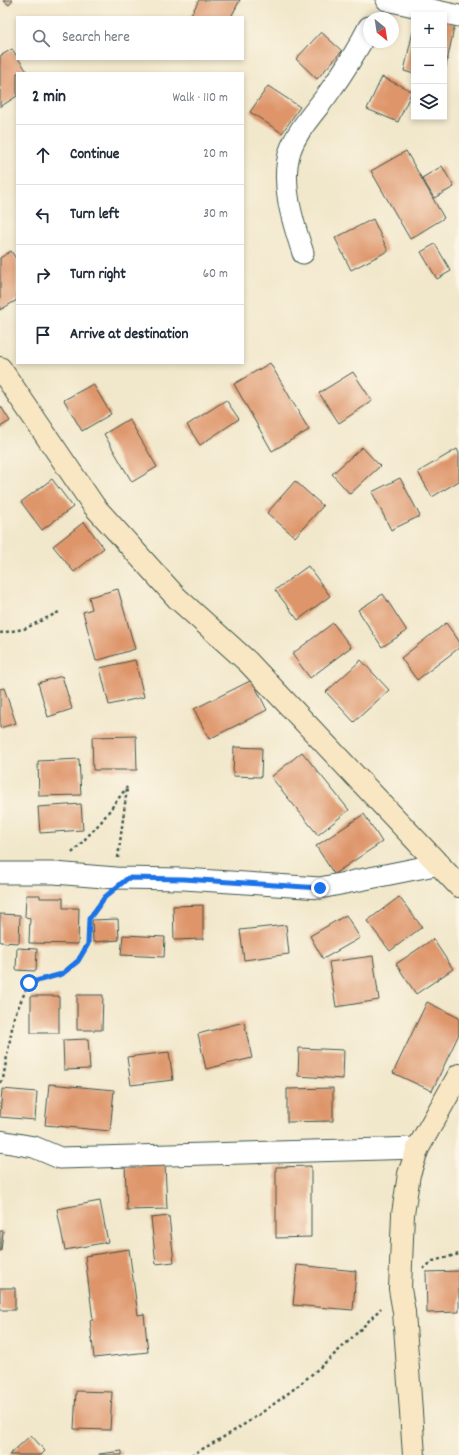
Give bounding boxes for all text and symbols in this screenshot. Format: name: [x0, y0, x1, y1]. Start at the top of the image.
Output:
north arrow: [363, 12, 399, 48]
map controls: [411, 12, 447, 120]
button: +: [411, 12, 447, 48]
search box: [16, 16, 244, 60]
icon: search: [30, 27, 52, 49]
text: Search here: [62, 27, 130, 49]
button: −: [411, 48, 447, 84]
button: layers: [411, 84, 447, 120]
text: 2 min: [32, 86, 66, 110]
text: Walk · 110 m: [172, 89, 228, 108]
icon: ahead: [32, 144, 54, 166]
text: Continue: [70, 144, 119, 166]
text: 20 m: [203, 145, 228, 164]
icon: left: [32, 204, 54, 226]
text: Turn left: [70, 204, 119, 226]
text: 30 m: [203, 205, 228, 224]
icon: right: [32, 264, 54, 286]
text: Turn right: [70, 264, 126, 286]
text: 60 m: [203, 265, 228, 284]
icon: arrive: [32, 324, 54, 346]
text: Arrive at destination: [70, 324, 188, 346]
route end: [311, 879, 329, 897]
route start: [20, 974, 38, 992]

